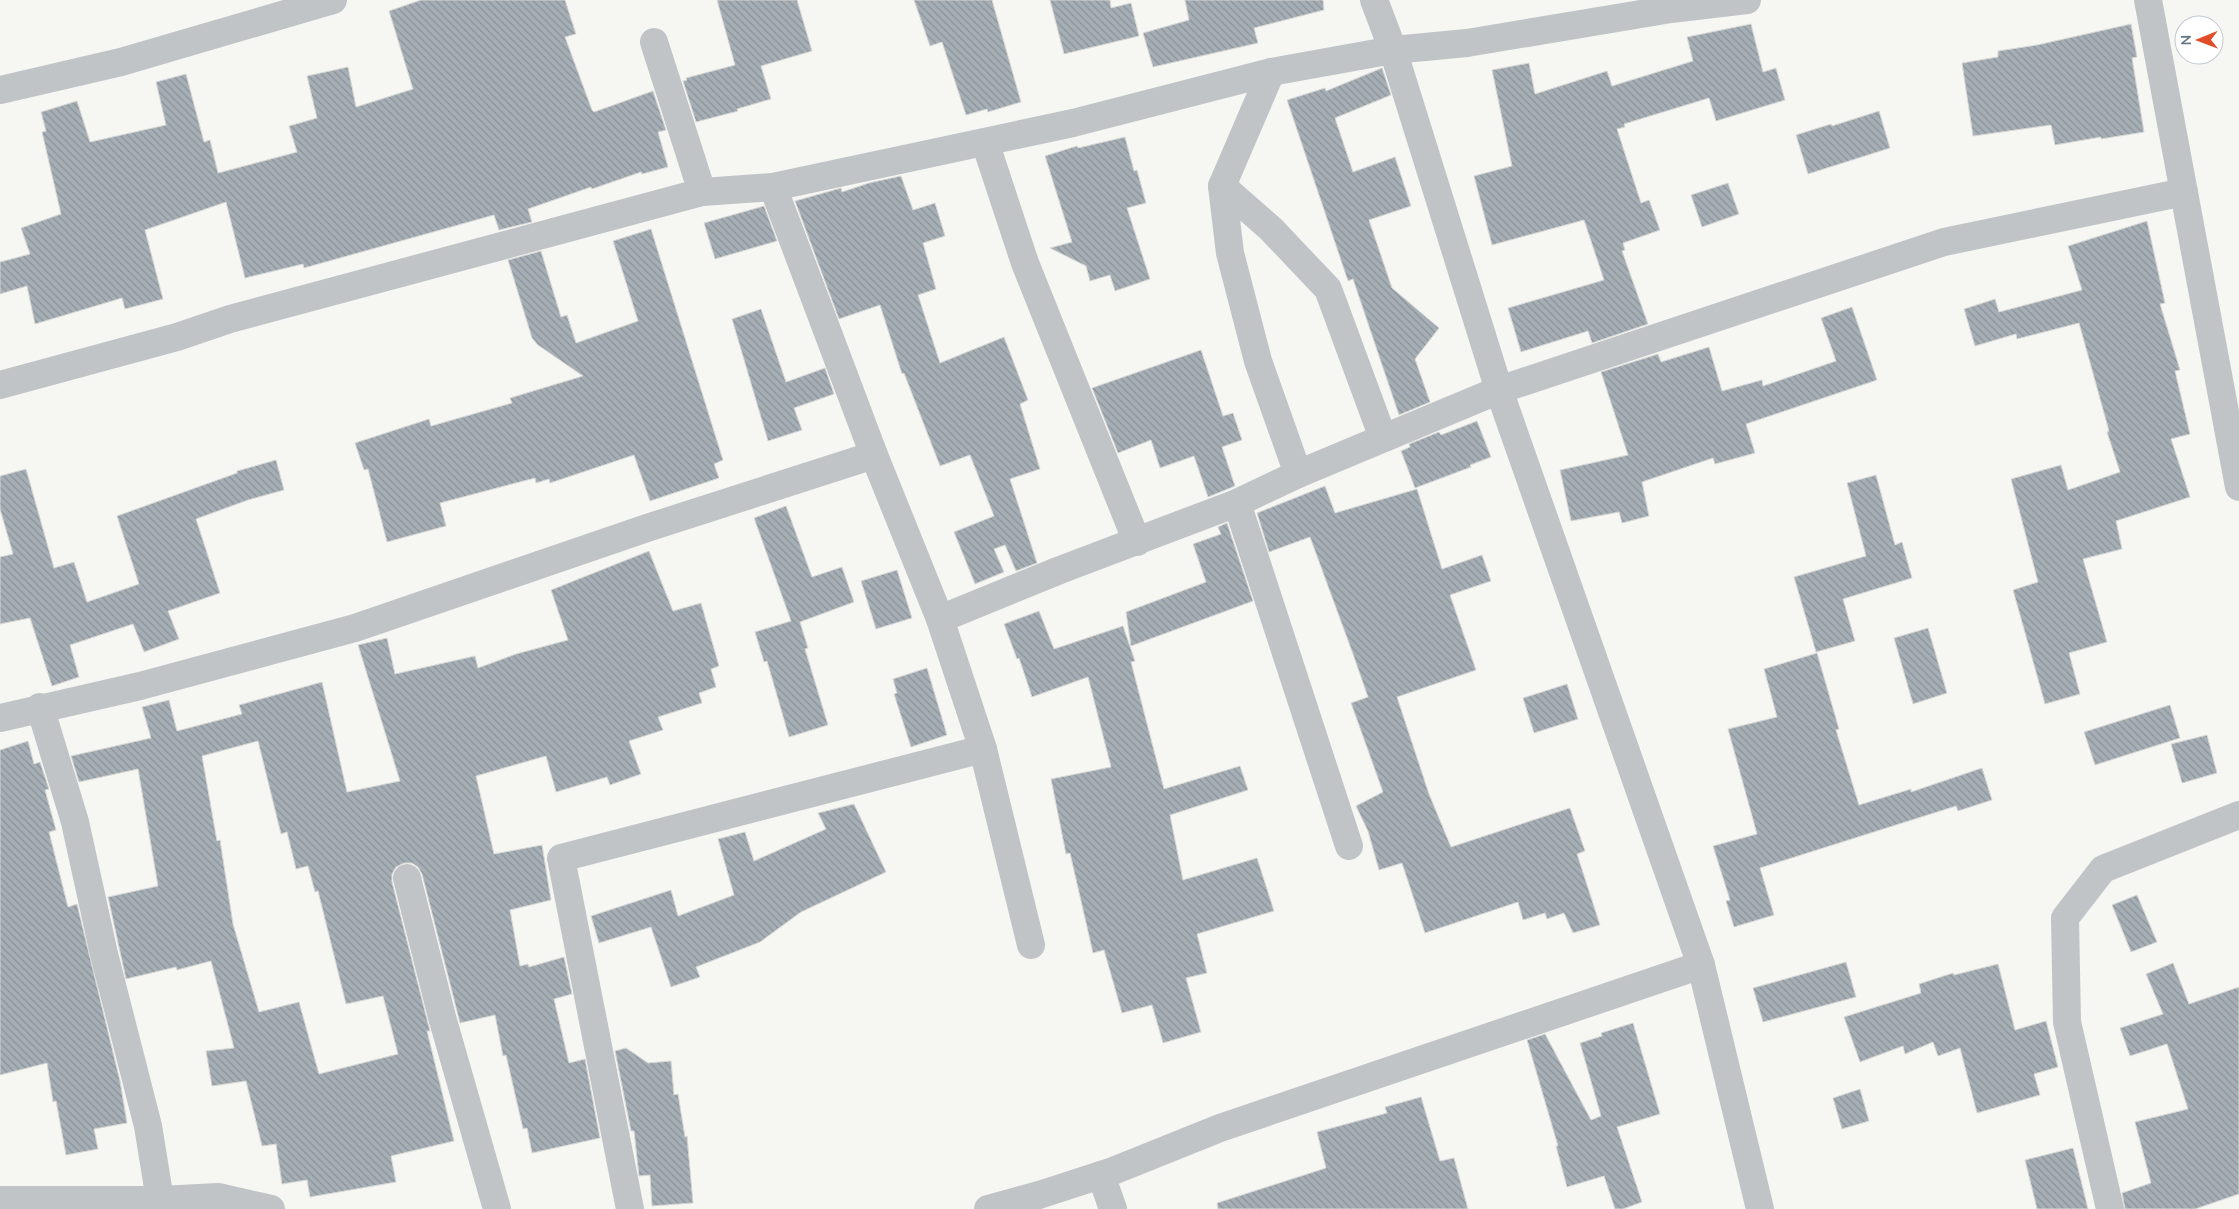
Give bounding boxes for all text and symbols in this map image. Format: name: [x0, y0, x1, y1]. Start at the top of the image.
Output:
north arrow: [2174, 15, 2224, 65]
text: N: [2177, 35, 2196, 46]

